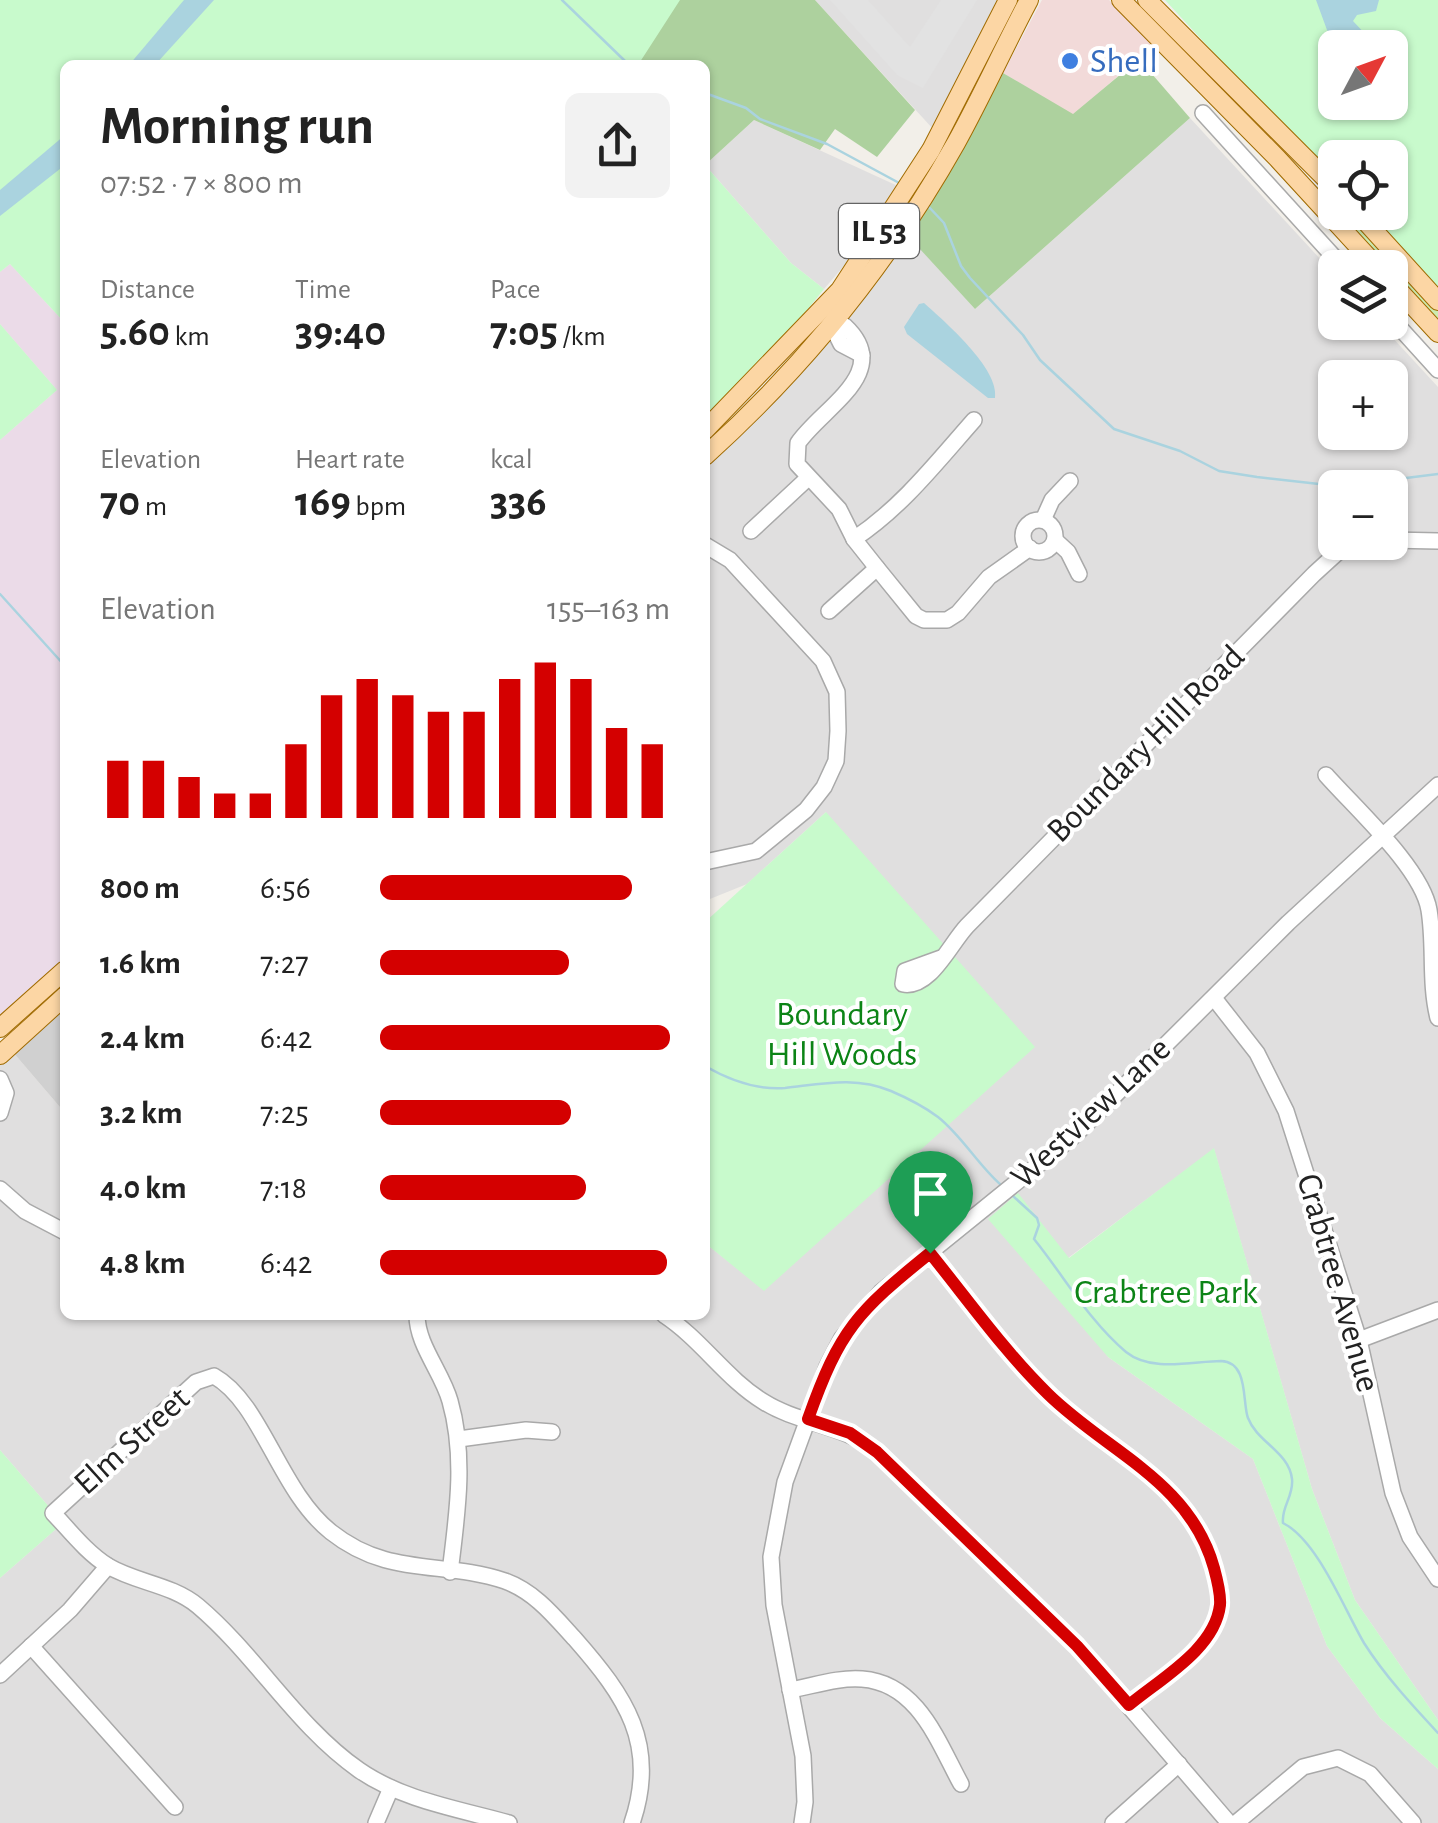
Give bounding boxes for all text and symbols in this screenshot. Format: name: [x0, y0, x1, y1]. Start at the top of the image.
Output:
north arrow: [1318, 30, 1408, 120]
map controls: [1318, 30, 1408, 560]
place label: Shell: [1090, 44, 1158, 79]
marker: Shell: [1059, 50, 1081, 72]
button: share: [565, 93, 670, 198]
text: Morning run: [100, 99, 374, 154]
button: locate: [1318, 140, 1408, 230]
text: 07:52 · 7 × 800 m: [100, 167, 303, 199]
road number: IL 53: [839, 204, 919, 258]
button: layers: [1318, 250, 1408, 340]
text: Distance: [100, 276, 195, 304]
text: Time: [295, 276, 351, 304]
text: Pace: [490, 276, 540, 304]
text: 5.60: [100, 311, 170, 353]
text: 39:40: [295, 311, 386, 353]
text: 7:05: [490, 311, 558, 353]
text: km: [170, 323, 210, 351]
text: /km: [558, 323, 606, 351]
button: +: [1318, 360, 1408, 450]
text: Elevation: [100, 446, 201, 474]
text: Heart rate: [295, 446, 405, 474]
text: kcal: [490, 446, 533, 474]
button: −: [1318, 470, 1408, 560]
text: 70: [100, 481, 140, 523]
text: 169: [295, 481, 351, 523]
text: 336: [490, 481, 547, 523]
text: m: [140, 493, 167, 521]
text: bpm: [351, 493, 406, 521]
text: Elevation: [100, 593, 216, 625]
text: 155–163 m: [547, 593, 670, 625]
street label: Boundary Hill Road: [1041, 639, 1251, 849]
text: 800 m: [100, 872, 180, 904]
text: 6:56: [260, 872, 311, 904]
text: 1.6 km: [100, 947, 181, 979]
text: 7:27: [260, 947, 309, 979]
park label: Boundary Hill Woods: [767, 997, 917, 1072]
text: 2.4 km: [100, 1022, 185, 1054]
text: 6:42: [260, 1022, 312, 1054]
street label: Westview Lane: [1005, 1031, 1177, 1195]
text: 3.2 km: [100, 1097, 183, 1129]
text: 7:25: [260, 1097, 309, 1129]
pin: [888, 1151, 973, 1254]
icon: arrive: [903, 1166, 958, 1221]
street label: Crabtree Avenue: [1290, 1170, 1386, 1396]
text: 4.0 km: [100, 1172, 187, 1204]
text: 7:18: [260, 1172, 307, 1204]
text: 4.8 km: [100, 1247, 186, 1279]
text: 6:42: [260, 1247, 312, 1279]
park label: Crabtree Park: [1074, 1275, 1258, 1310]
street label: Elm Street: [68, 1381, 196, 1501]

